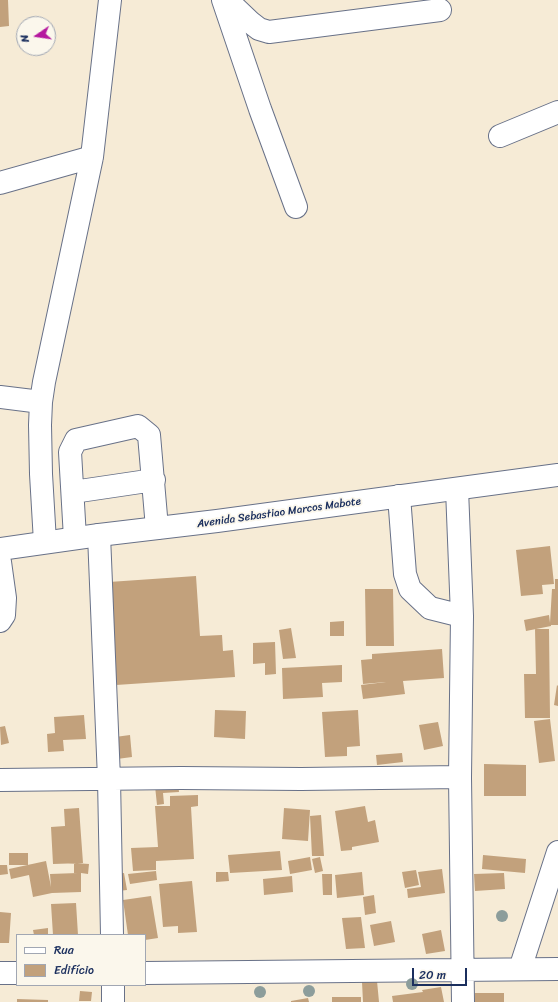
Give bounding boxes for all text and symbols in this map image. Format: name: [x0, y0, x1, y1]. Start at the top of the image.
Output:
north arrow: [16, 16, 56, 56]
text: N: [15, 33, 35, 44]
street label: Avenida Sebastiao Marcos Mabote: [196, 495, 362, 531]
legend: [16, 934, 146, 986]
text: Rua: [54, 939, 74, 961]
text: Edifício: [54, 959, 94, 981]
scale bar: [414, 960, 469, 986]
text: 20 m: [419, 964, 446, 986]

